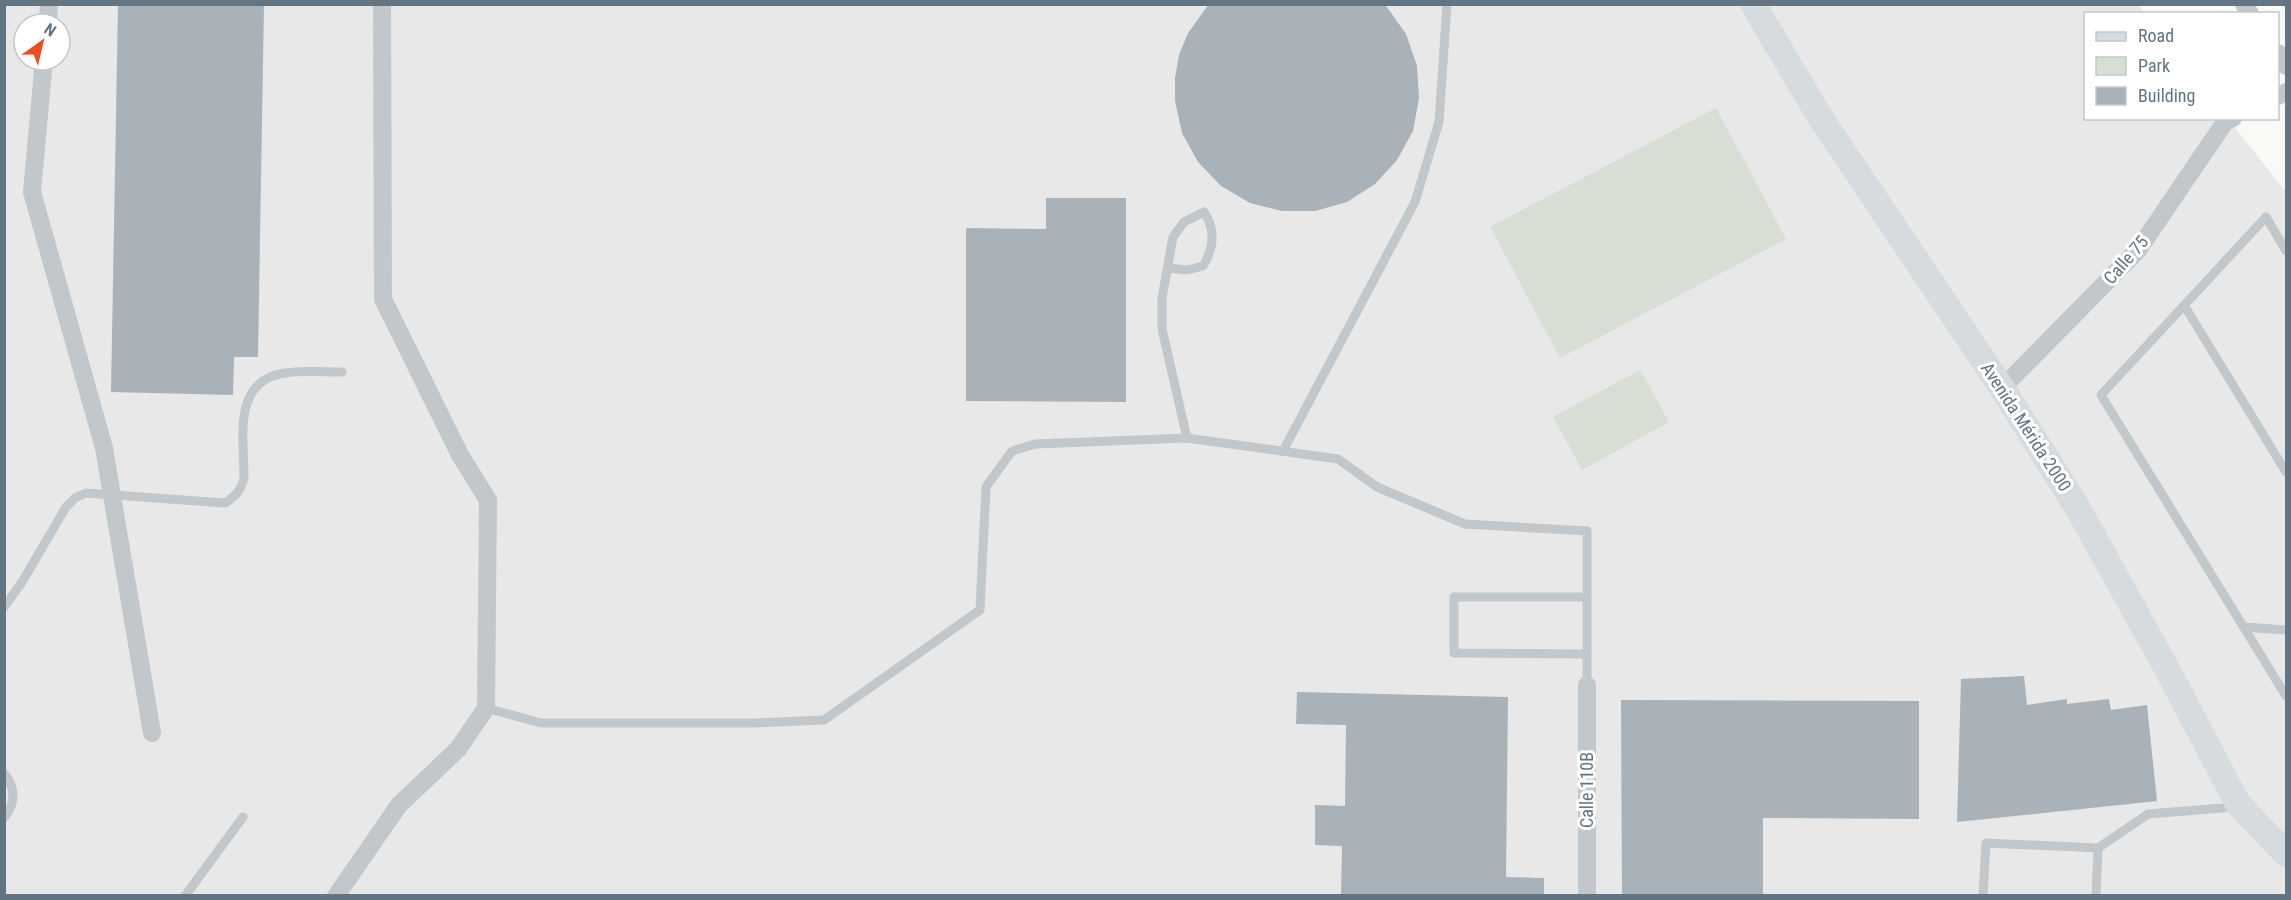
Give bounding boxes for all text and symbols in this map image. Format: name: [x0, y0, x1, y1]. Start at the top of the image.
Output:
north arrow: [12, 12, 72, 72]
legend: [2084, 12, 2279, 120]
text: N: [41, 19, 59, 41]
text: Road: [2138, 25, 2174, 46]
text: Park: [2138, 55, 2170, 76]
text: Building: [2138, 85, 2195, 106]
street label: Calle 75: [2099, 231, 2152, 288]
street label: Avenida Mérida 2000: [1977, 358, 2076, 495]
street label: Calle 110B: [1576, 752, 1597, 828]

